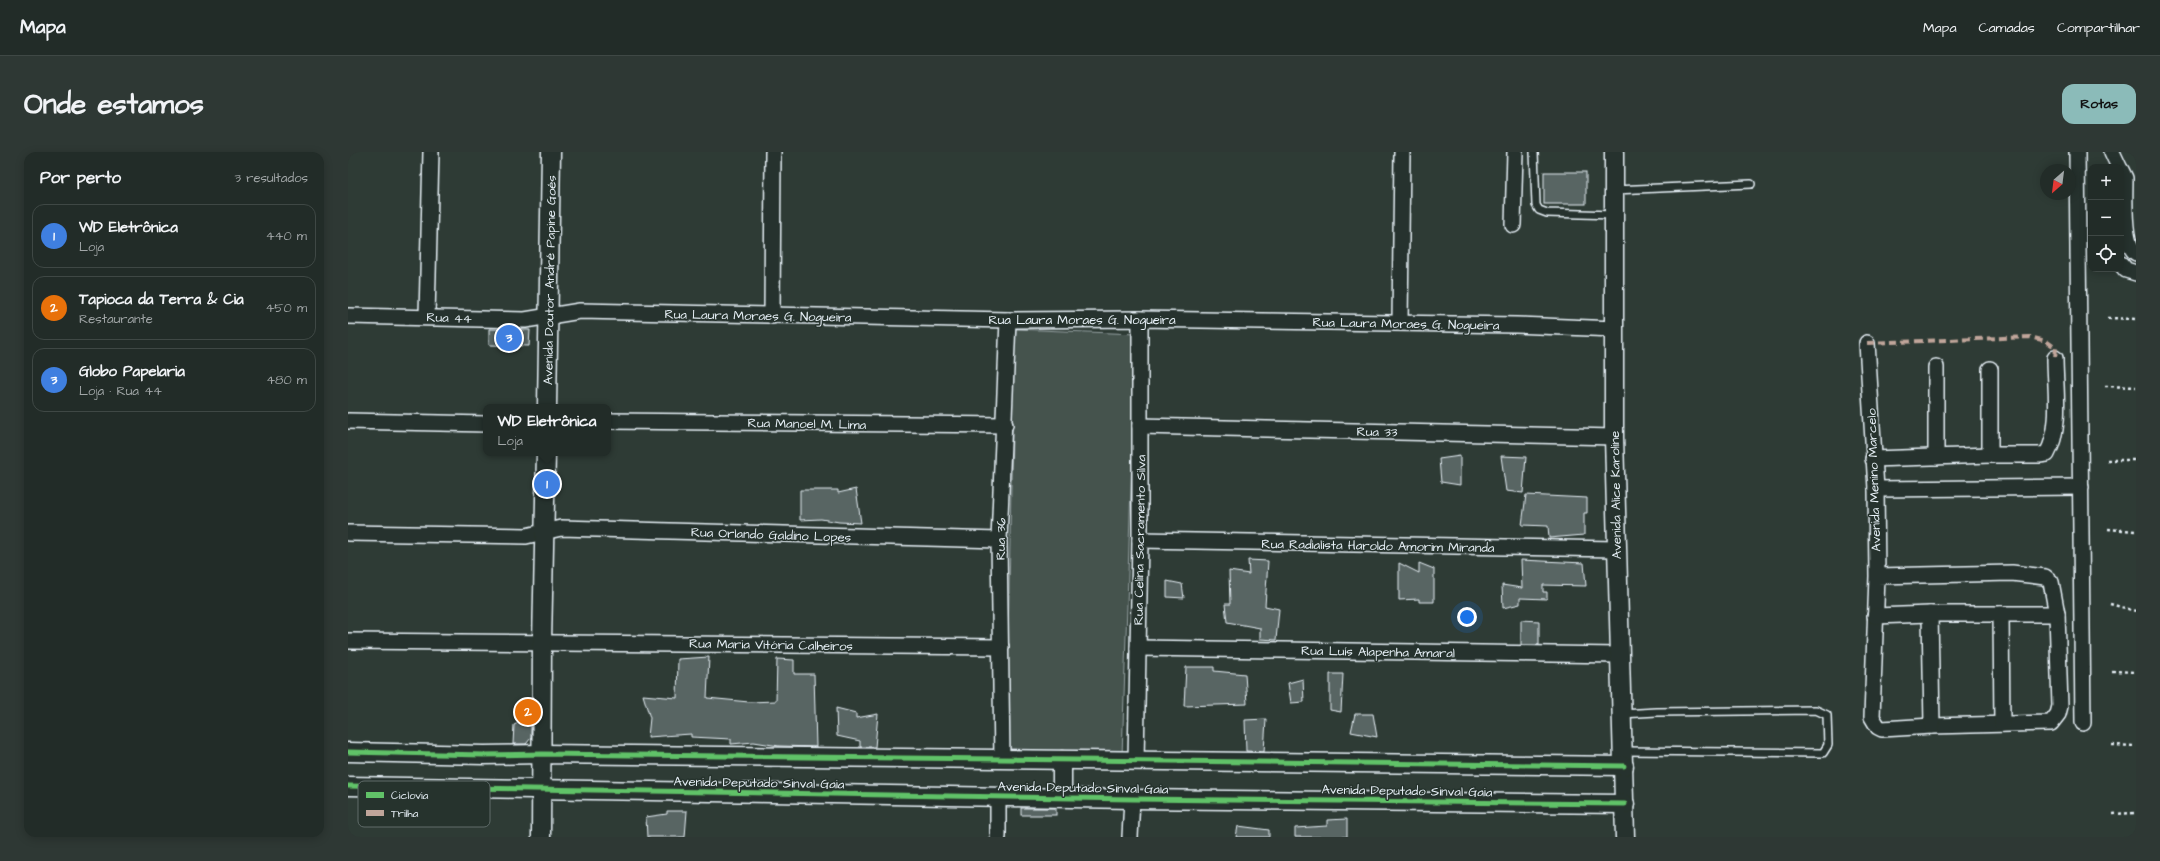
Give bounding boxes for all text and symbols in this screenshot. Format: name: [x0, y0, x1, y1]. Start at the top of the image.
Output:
text: Mapa: [20, 14, 66, 41]
text: Mapa: [1923, 18, 1957, 38]
text: Camadas: [1979, 18, 2035, 38]
text: Compartilhar: [2057, 18, 2140, 38]
button: Rotas: [2062, 84, 2136, 124]
text: Onde estamos: [24, 85, 204, 124]
north arrow: [2040, 164, 2076, 200]
map controls: [2088, 164, 2124, 272]
button: +: [2088, 164, 2124, 200]
text: Por perto: [40, 166, 121, 190]
text: 3 resultados: [234, 169, 308, 187]
street label: Avenida Doutor André Papine Goés: [539, 174, 561, 385]
button: −: [2088, 200, 2124, 236]
text: WD Eletrônica: [79, 217, 178, 238]
text: 1: [53, 227, 55, 245]
text: 440 m: [266, 227, 307, 245]
button: locate: [2088, 236, 2124, 272]
text: Loja: [79, 238, 104, 256]
text: Tapioca da Terra & Cia: [79, 289, 244, 310]
text: 2: [50, 299, 58, 317]
text: 450 m: [265, 299, 307, 317]
street label: Rua Laura Moraes G. Nogueira: [664, 305, 852, 328]
street label: Rua 44: [426, 308, 472, 328]
text: Restaurante: [79, 310, 153, 328]
street label: Rua Laura Moraes G. Nogueira: [988, 311, 1176, 330]
street label: Rua Laura Moraes G. Nogueira: [1312, 313, 1500, 336]
pin: 3: [496, 323, 522, 353]
text: Globo Papelaria: [79, 361, 185, 382]
text: 3: [51, 371, 57, 389]
text: 480 m: [266, 371, 307, 389]
text: Loja · Rua 44: [79, 382, 162, 400]
popup: [483, 404, 611, 456]
street label: Avenida Menino Marcelo: [1862, 407, 1885, 552]
text: WD Eletrônica: [498, 411, 596, 432]
street label: Rua Manoel M. Lima: [748, 414, 867, 434]
street label: Rua 33: [1356, 423, 1398, 441]
street label: Avenida Alice Karoline: [1606, 431, 1626, 559]
text: Loja: [498, 432, 523, 450]
street label: Rua Celina Sacramento Silva: [1130, 454, 1150, 625]
pin: 1: [534, 469, 560, 499]
street label: Rua 36: [992, 518, 1010, 560]
street label: Rua Orlando Galdino Lopes: [691, 523, 852, 547]
street label: Rua Radialista Haroldo Amorim Miranda: [1261, 535, 1495, 557]
your location: [1457, 607, 1477, 627]
street label: Rua Maria Vitória Calheiros: [689, 635, 854, 655]
street label: Rua Luís Alapenha Amaral: [1301, 642, 1455, 662]
pin: 2: [515, 697, 541, 727]
street label: Avenida Deputado Sinval Gaia: [673, 773, 845, 793]
street label: Avenida Deputado Sinval Gaia: [997, 778, 1169, 798]
legend: [358, 781, 490, 827]
street label: Avenida Deputado Sinval Gaia: [1321, 781, 1493, 801]
text: Ciclovia: [391, 788, 429, 803]
text: Trilha: [391, 806, 419, 821]

